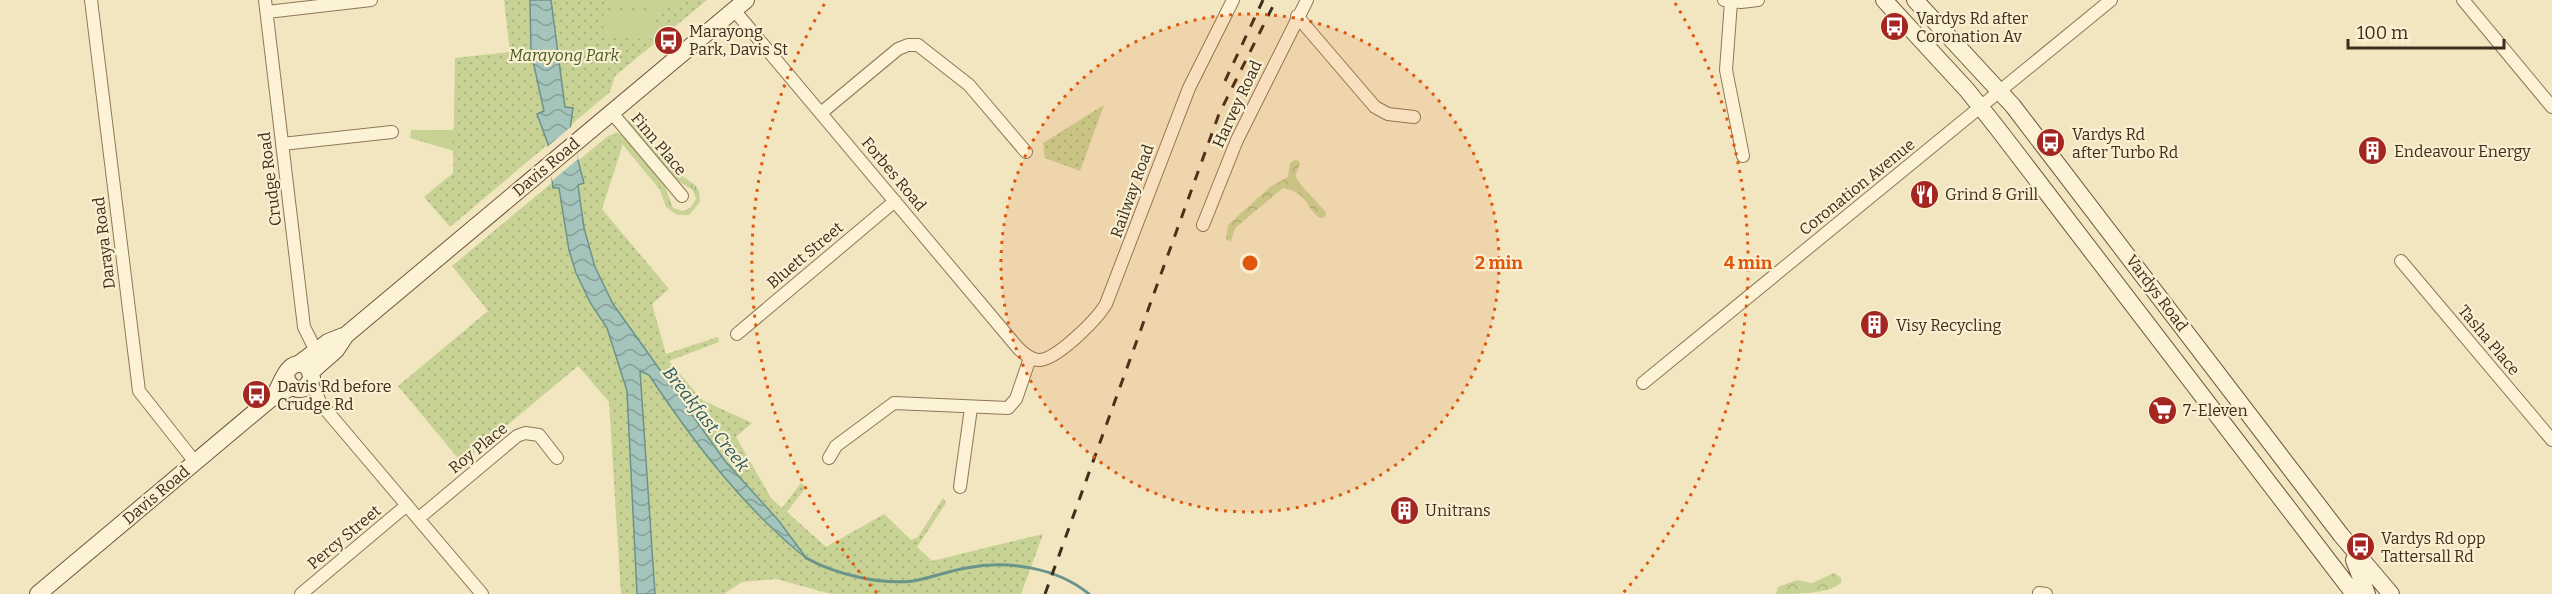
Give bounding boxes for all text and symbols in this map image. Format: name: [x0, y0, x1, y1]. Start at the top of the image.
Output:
place label: Vardys Rd after Coronation Av: [1916, 9, 2028, 46]
bus stop icon: Vardys Rd after Coronation Av: [1879, 11, 1911, 43]
scale bar: [2348, 12, 2504, 50]
place label: Marayong Park, Davis St: [689, 22, 788, 59]
text: 100 m: [2357, 22, 2408, 44]
bus stop icon: Marayong Park, Davis St: [652, 24, 684, 56]
park label: Marayong Park: [509, 46, 619, 65]
street label: Harvey Road: [1208, 57, 1266, 151]
street label: Finn Place: [627, 109, 691, 179]
place label: Vardys Rd after Turbo Rd: [2072, 125, 2179, 162]
bus stop icon: Vardys Rd after Turbo Rd: [2035, 127, 2067, 159]
street label: Crudge Road: [255, 130, 285, 227]
street label: Davis Road: [509, 133, 584, 200]
street label: Forbes Road: [858, 133, 931, 215]
street label: Coronation Avenue: [1795, 135, 1919, 239]
building icon: Endeavour Energy: [2357, 135, 2389, 167]
street label: Railway Road: [1106, 141, 1158, 240]
place label: Endeavour Energy: [2394, 142, 2531, 161]
restaurant icon: Grind & Grill: [1908, 178, 1940, 210]
place label: Grind & Grill: [1945, 185, 2039, 204]
street label: Daraya Road: [89, 195, 119, 290]
street label: Bluett Street: [763, 218, 847, 292]
street label: Vardys Road: [2122, 251, 2192, 335]
text: 2 min: [1475, 252, 1523, 274]
text: 4 min: [1724, 252, 1773, 274]
centre of rings: [1240, 253, 1260, 273]
street label: Tasha Place: [2454, 301, 2524, 379]
building icon: Visy Recycling: [1859, 309, 1891, 341]
place label: Visy Recycling: [1896, 316, 2002, 335]
water label: Breakfast Creek: [658, 362, 754, 476]
place label: Davis Rd before Crudge Rd: [277, 377, 391, 414]
bus stop icon: Davis Rd before Crudge Rd: [240, 379, 272, 411]
supermarket icon: 7-Eleven: [2146, 394, 2178, 426]
place label: 7-Eleven: [2183, 401, 2248, 420]
street label: Roy Place: [445, 419, 511, 477]
street label: Davis Road: [119, 461, 194, 528]
building icon: Unitrans: [1388, 494, 1420, 526]
street label: Percy Street: [304, 501, 385, 573]
place label: Unitrans: [1425, 501, 1491, 520]
place label: Vardys Rd opp Tattersall Rd: [2381, 529, 2486, 566]
bus stop icon: Vardys Rd opp Tattersall Rd: [2344, 531, 2376, 563]

